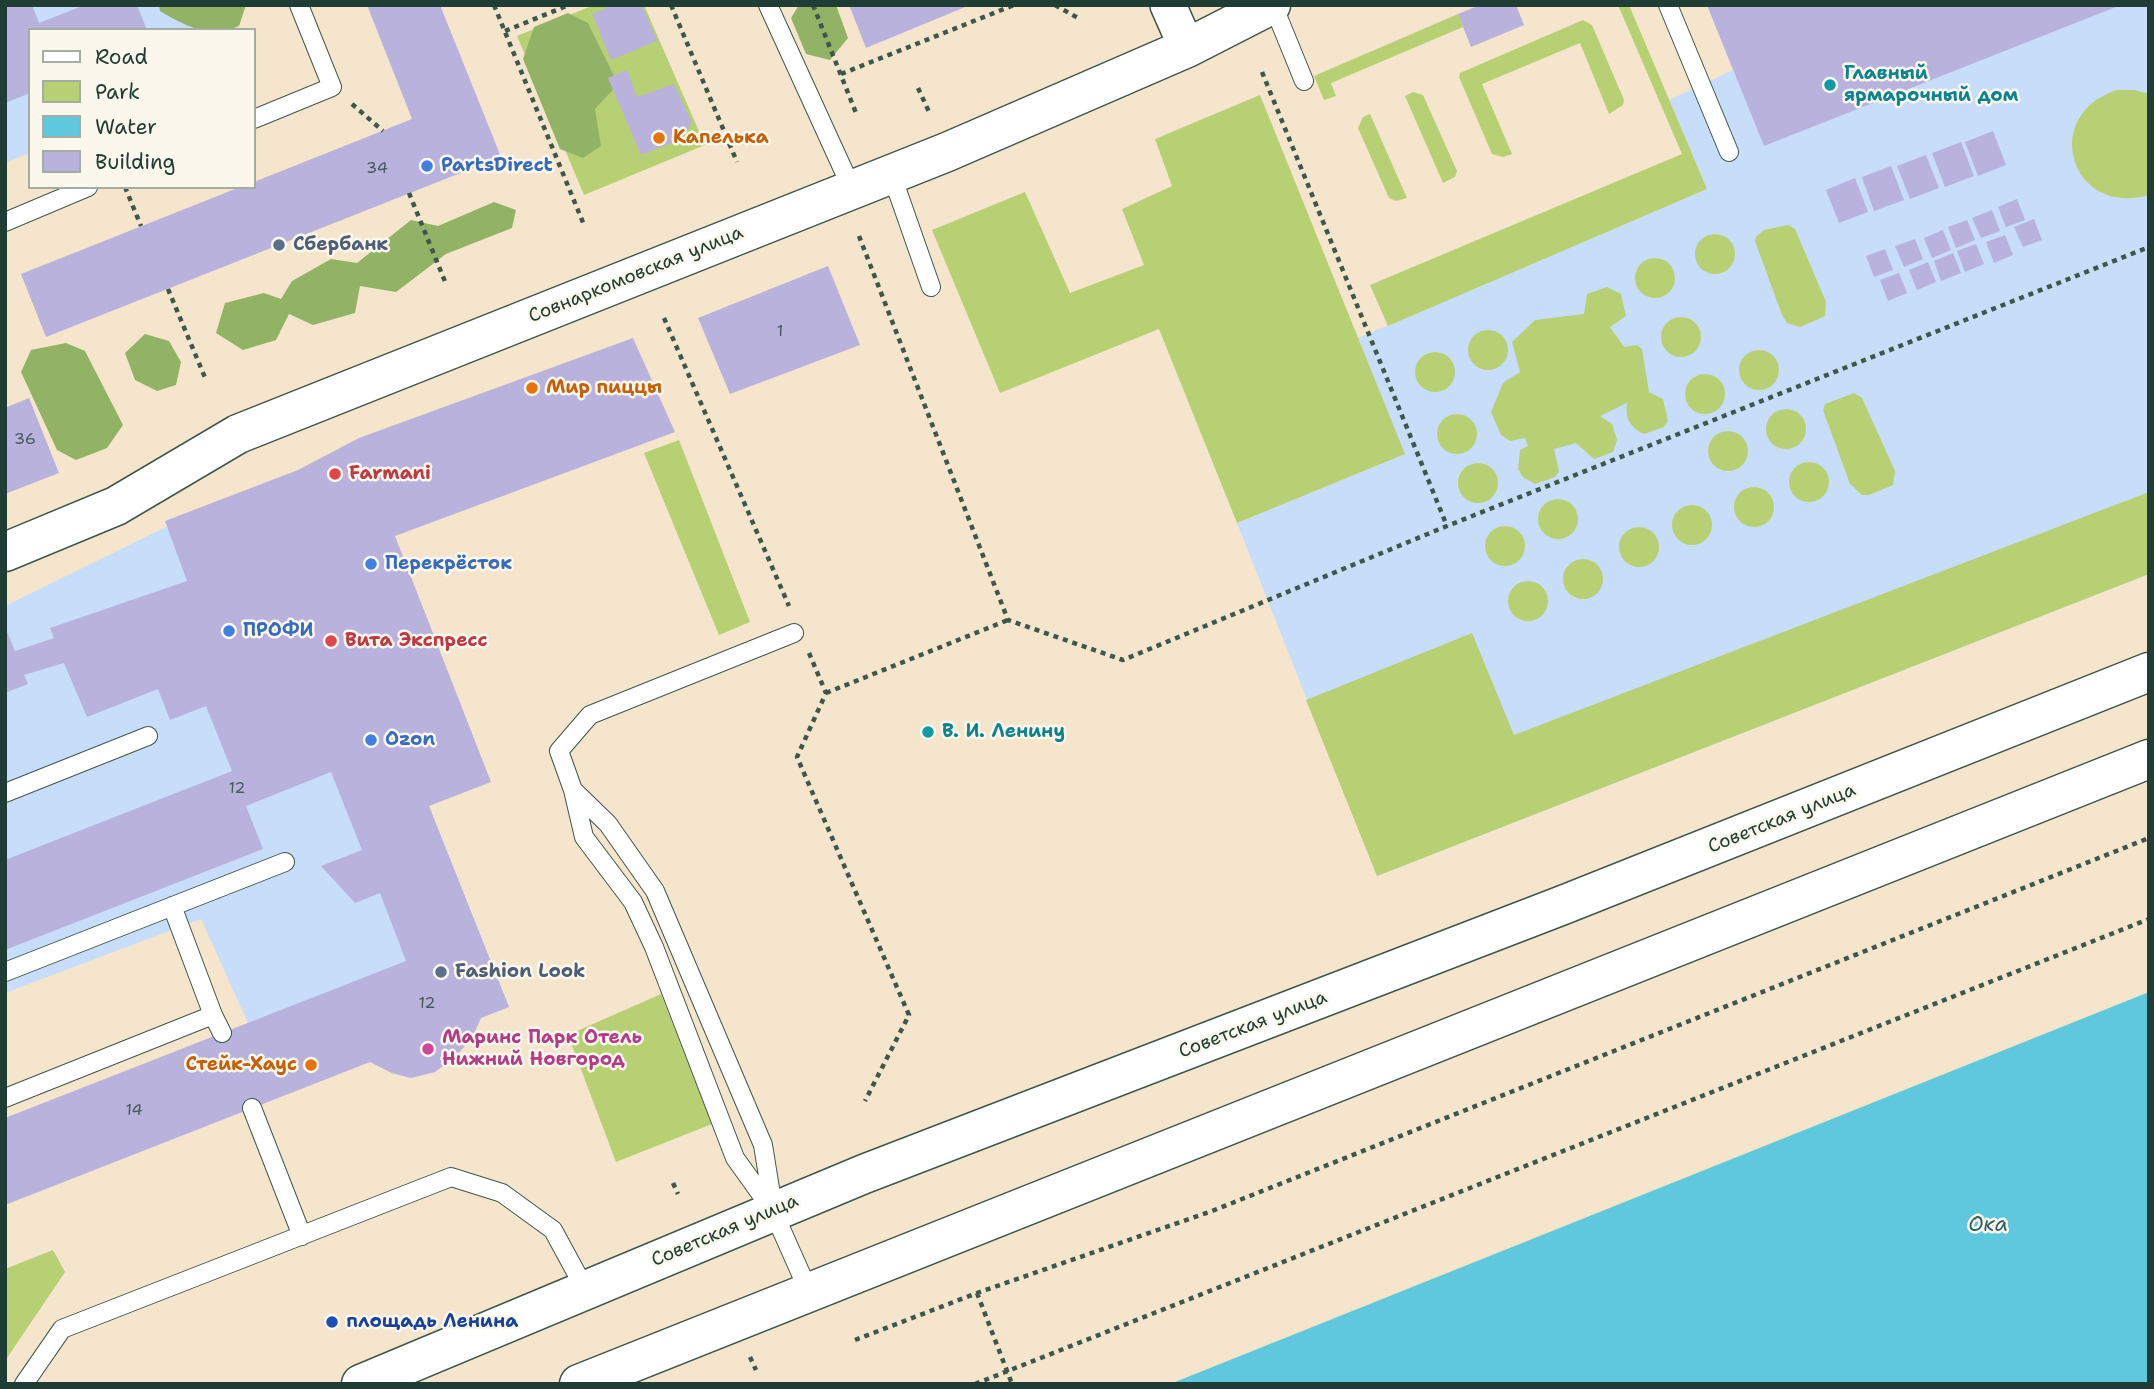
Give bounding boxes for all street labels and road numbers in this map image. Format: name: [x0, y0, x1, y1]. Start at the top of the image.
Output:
street label: Совнаркомовская улица: [525, 222, 747, 328]
street label: Советская улица: [1705, 779, 1859, 859]
street label: Советская улица: [1176, 986, 1330, 1064]
street label: Советская улица: [648, 1190, 802, 1272]

